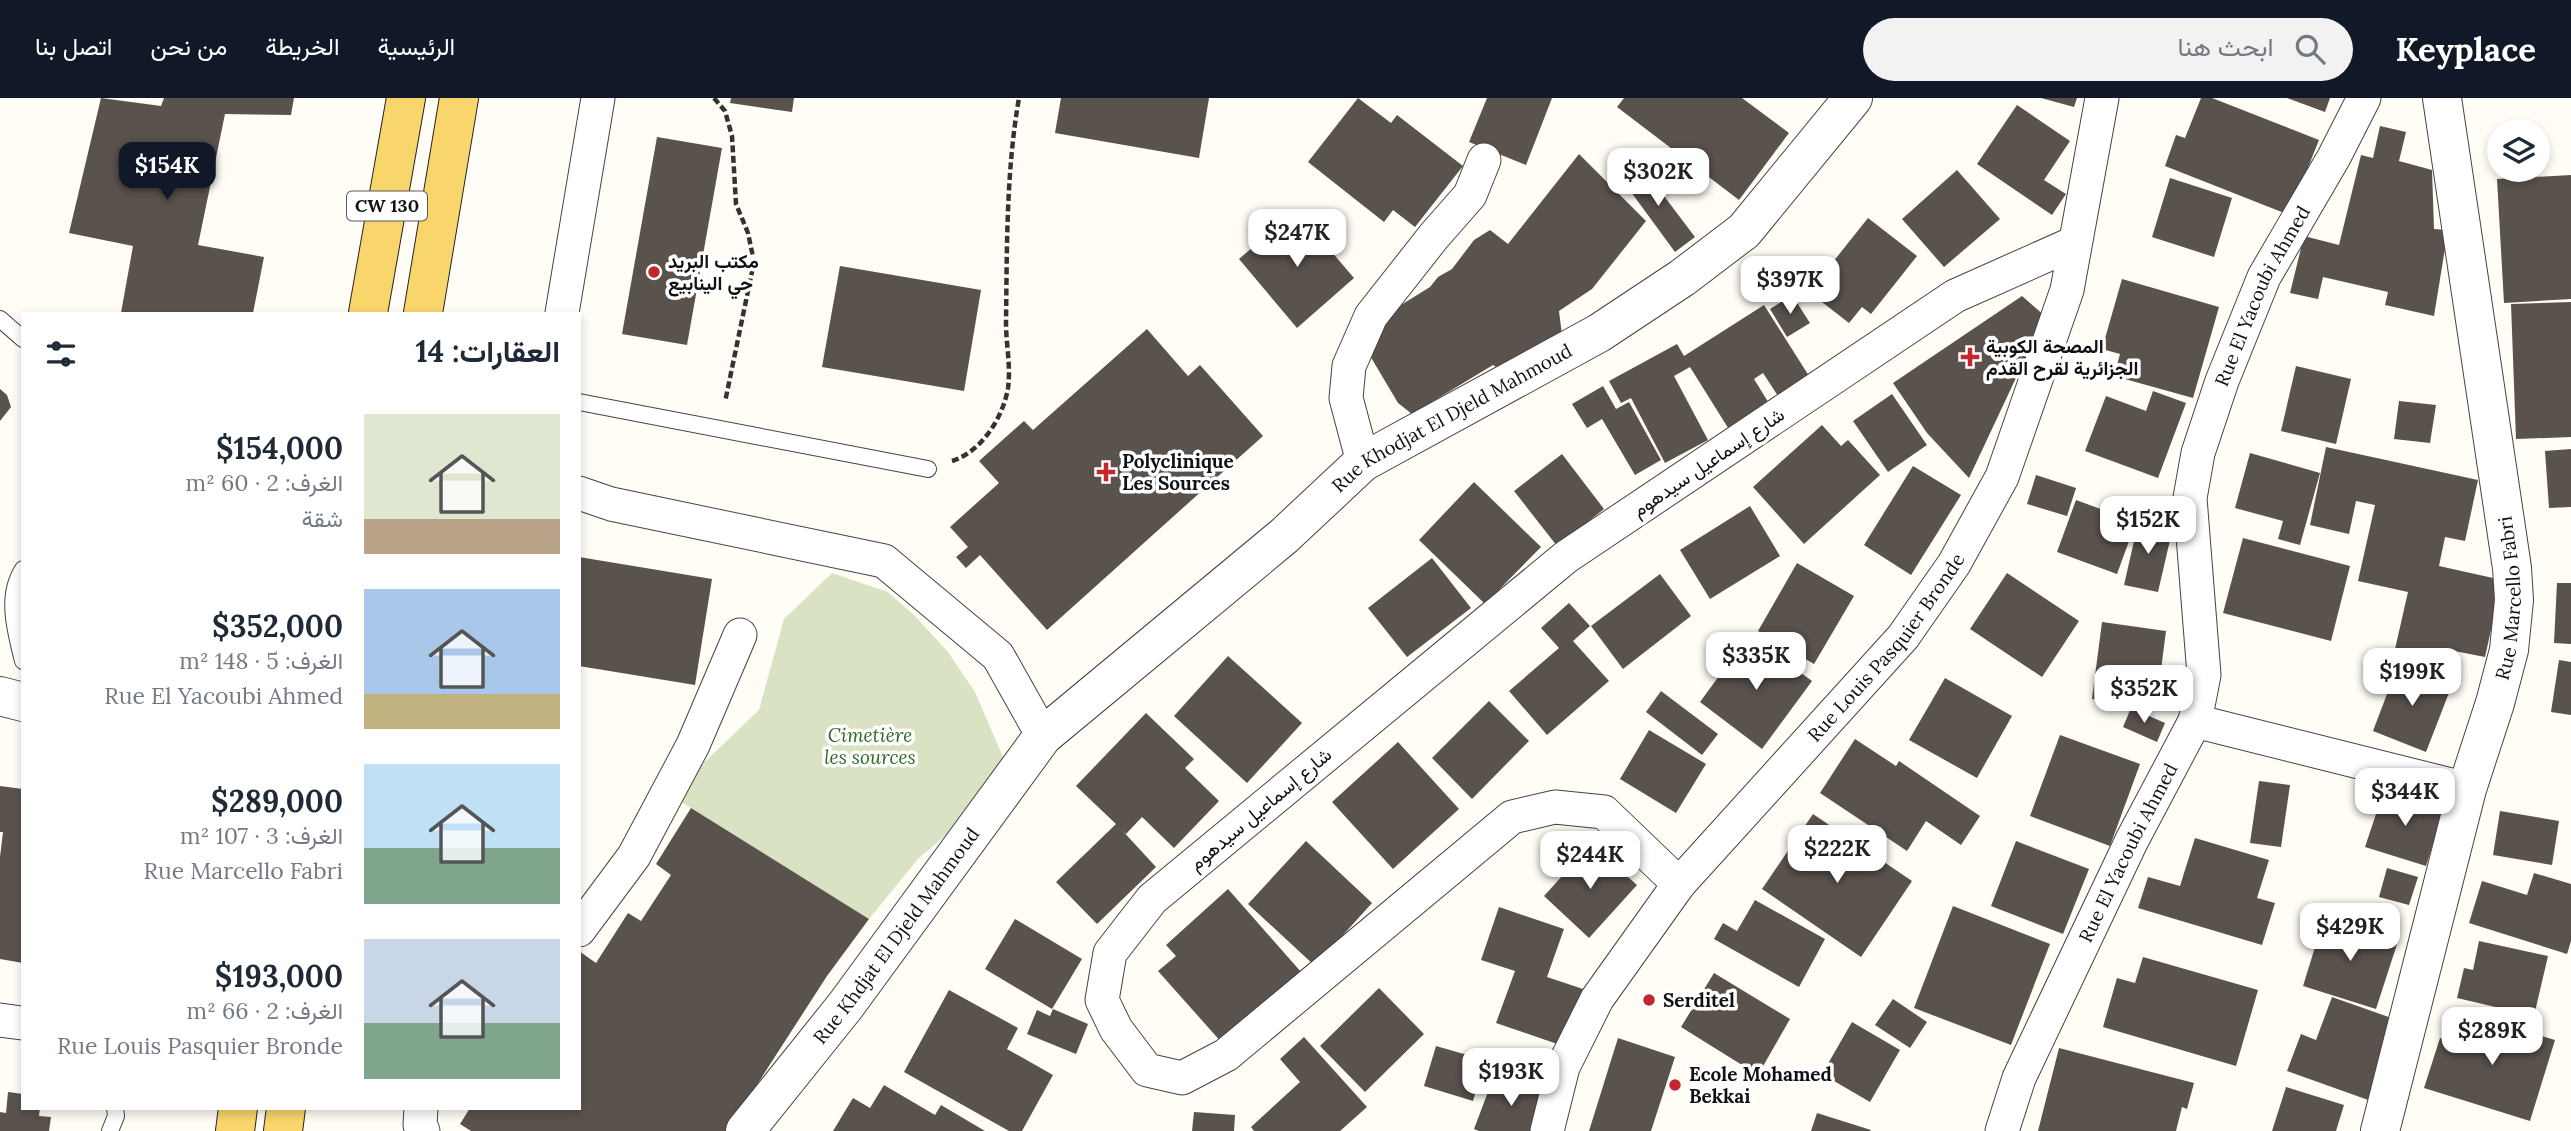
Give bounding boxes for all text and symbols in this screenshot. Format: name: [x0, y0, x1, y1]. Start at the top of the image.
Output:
search box: [1863, 18, 2353, 81]
text: Keyplace: [2395, 28, 2536, 70]
text: ابحث هنا: [2177, 30, 2273, 63]
icon: search: [2291, 30, 2329, 68]
text: اتصل بنا: [35, 31, 112, 62]
text: من نحن: [150, 31, 227, 62]
text: الخريطة: [265, 31, 340, 62]
text: الرئيسية: [378, 31, 455, 62]
map controls: [2487, 119, 2550, 182]
button: layers: [2487, 119, 2550, 182]
pin: $154K: [118, 142, 216, 202]
pin: $302K: [1609, 148, 1707, 208]
text: $154K: [135, 150, 199, 179]
text: $302K: [1623, 156, 1693, 185]
road number: CW 130: [347, 192, 427, 220]
street label: Rue El Yacoubi Ahmed: [2209, 201, 2315, 390]
pin: $247K: [1248, 209, 1346, 269]
text: $247K: [1264, 217, 1330, 246]
place label: مكتب البريد حي الينابيع: [668, 249, 759, 300]
pin: $397K: [1741, 256, 1839, 316]
marker: مكتب البريد حي الينابيع: [646, 264, 662, 280]
text: $397K: [1757, 264, 1823, 293]
text: العقارات: 14: [415, 332, 560, 370]
place label: المصحة الكوبية الجزائرية لقرح القدم: [1986, 334, 2138, 381]
icon: filters: [42, 335, 80, 373]
street label: Rue Khodjat El Djeld Mahmoud: [1326, 338, 1576, 497]
marker: المصحة الكوبية الجزائرية لقرح القدم: [1960, 347, 1980, 367]
street label: شارع إسماعيل سيدهوم: [1627, 402, 1789, 523]
text: $154,000: [216, 429, 343, 467]
icon: home: [420, 442, 504, 526]
place label: Polyclinique Les Sources: [1122, 449, 1234, 495]
marker: Polyclinique Les Sources: [1096, 462, 1116, 482]
text: الغرف: 2 · 60 m²: [186, 468, 343, 497]
pin: $152K: [2099, 496, 2197, 556]
text: شقة: [301, 504, 343, 533]
text: $152K: [2116, 504, 2180, 533]
street label: Rue Marcello Fabri: [2490, 515, 2526, 683]
street label: Rue Louis Pasquier Bronde: [1802, 549, 1970, 747]
text: $352,000: [212, 607, 343, 645]
icon: home: [420, 617, 504, 701]
pin: $335K: [1707, 632, 1805, 692]
text: $335K: [1722, 640, 1790, 669]
text: الغرف: 5 · 148 m²: [179, 646, 343, 675]
pin: $199K: [2363, 648, 2461, 708]
text: $199K: [2379, 656, 2445, 685]
pin: $352K: [2095, 666, 2193, 725]
text: $352K: [2110, 673, 2178, 702]
text: Rue El Yacoubi Ahmed: [104, 681, 343, 710]
park label: Cimetière les sources: [824, 723, 916, 769]
street label: شارع إسماعيل سيدهوم: [1184, 742, 1337, 876]
street label: Rue El Yacoubi Ahmed: [2073, 759, 2183, 946]
pin: $344K: [2356, 768, 2454, 828]
text: $344K: [2371, 776, 2439, 805]
text: $289,000: [211, 782, 343, 820]
icon: home: [420, 792, 504, 876]
text: الغرف: 3 · 107 m²: [180, 821, 343, 850]
street label: Rue Khdjat El Djeld Mahmoud: [808, 822, 984, 1049]
pin: $222K: [1788, 826, 1886, 885]
pin: $244K: [1541, 832, 1639, 891]
text: $222K: [1804, 833, 1870, 862]
text: $244K: [1556, 839, 1624, 868]
text: Rue Marcello Fabri: [144, 856, 343, 885]
pin: $429K: [2301, 904, 2399, 963]
text: $429K: [2316, 911, 2384, 940]
text: $193,000: [215, 957, 343, 995]
icon: home: [420, 967, 504, 1051]
place label: Serditel: [1663, 988, 1735, 1012]
marker: Serditel: [1641, 992, 1657, 1008]
text: الغرف: 2 · 66 m²: [187, 996, 343, 1025]
pin: $289K: [2443, 1007, 2541, 1067]
text: $289K: [2458, 1015, 2526, 1044]
text: Rue Louis Pasquier Bronde: [57, 1031, 343, 1060]
pin: $193K: [1462, 1048, 1560, 1108]
text: $193K: [1478, 1056, 1544, 1085]
place label: Ecole Mohamed Bekkai: [1689, 1062, 1832, 1108]
marker: Ecole Mohamed Bekkai: [1667, 1077, 1683, 1093]

